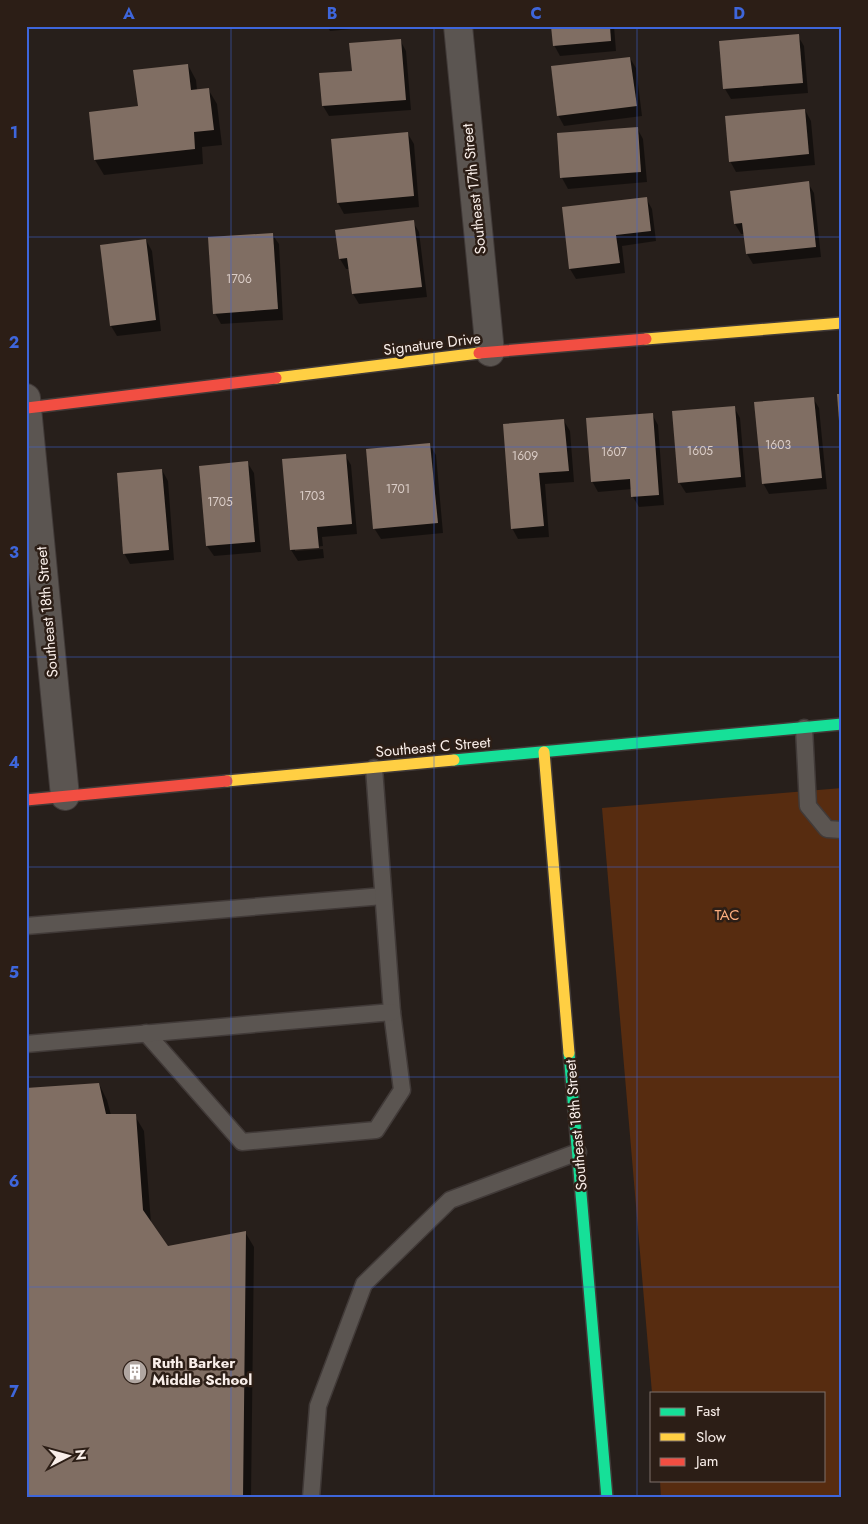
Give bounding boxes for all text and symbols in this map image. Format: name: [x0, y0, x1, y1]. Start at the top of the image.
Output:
text: A: [122, 2, 135, 25]
text: B: [327, 2, 337, 25]
text: C: [530, 2, 542, 25]
text: D: [733, 2, 745, 25]
text: 1: [10, 121, 18, 144]
street label: Southeast 17th Street: [456, 122, 492, 255]
house number: 1706: [226, 270, 252, 288]
street label: Signature Drive: [382, 327, 482, 361]
text: 2: [9, 331, 19, 354]
house number: 1603: [765, 436, 791, 454]
house number: 1605: [687, 442, 713, 460]
house number: 1607: [601, 443, 628, 461]
house number: 1609: [512, 447, 538, 465]
house number: 1701: [386, 480, 410, 498]
house number: 1703: [299, 487, 325, 505]
house number: 1705: [207, 493, 233, 511]
text: 3: [9, 541, 19, 564]
street label: Southeast 18th Street: [30, 545, 64, 678]
street label: Southeast C Street: [375, 731, 492, 763]
text: 4: [8, 751, 20, 774]
park label: TAC: [714, 904, 740, 926]
text: 5: [9, 961, 19, 984]
street label: Southeast 18th Street: [559, 1058, 593, 1191]
text: 6: [9, 1170, 19, 1193]
place label: Ruth Barker Middle School: [152, 1352, 252, 1391]
building icon: Ruth Barker Middle School: [122, 1359, 148, 1385]
text: 7: [9, 1380, 19, 1403]
legend: [650, 1392, 826, 1482]
text: Fast: [696, 1400, 720, 1422]
text: Slow: [696, 1426, 727, 1448]
north arrow: [42, 1432, 92, 1482]
text: N: [70, 1448, 91, 1461]
text: Jam: [694, 1450, 719, 1472]

